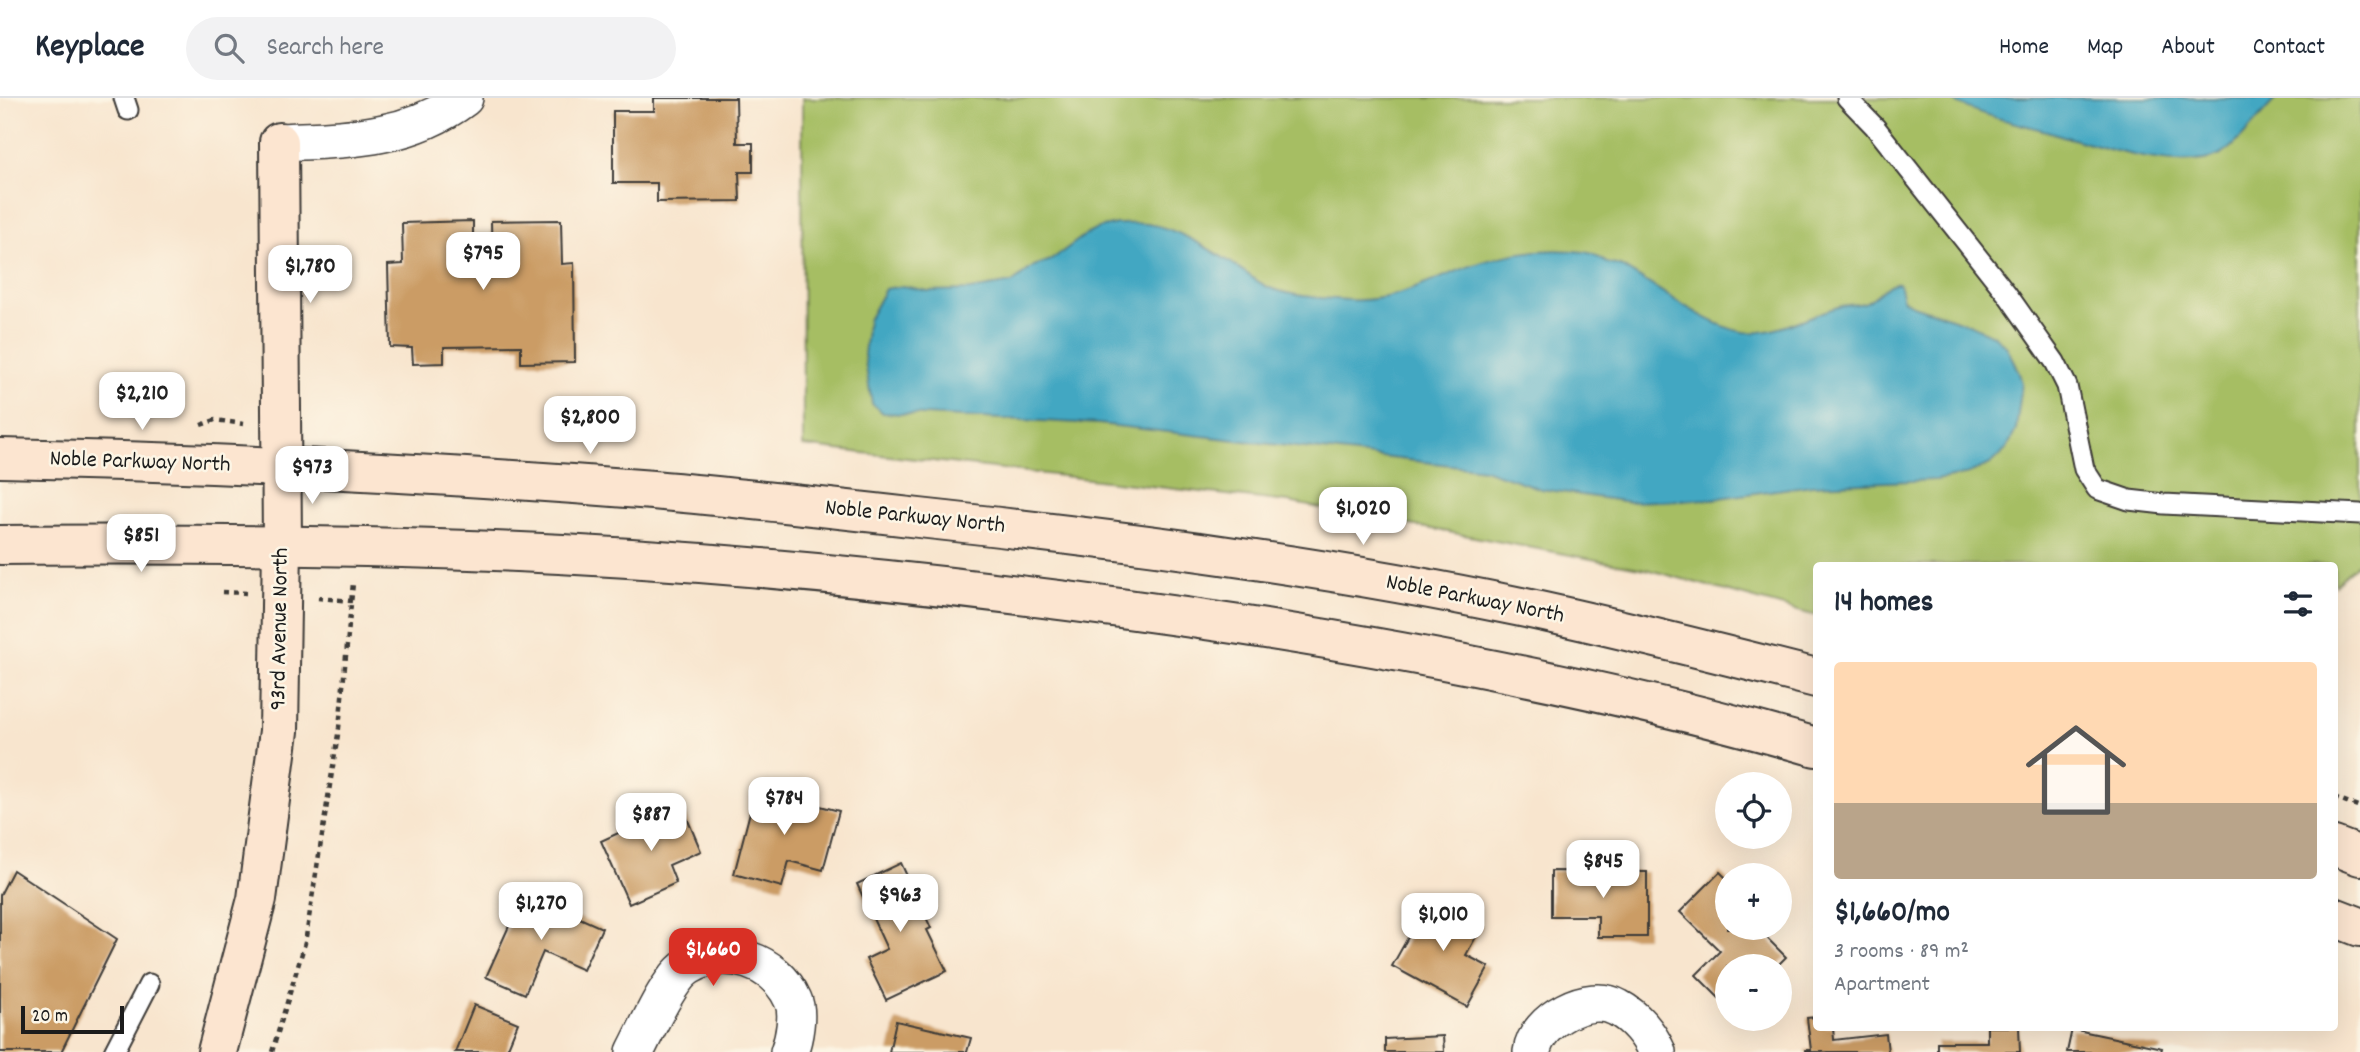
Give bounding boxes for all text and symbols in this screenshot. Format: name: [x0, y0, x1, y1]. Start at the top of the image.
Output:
search box: [186, 17, 676, 80]
text: Keyplace: [35, 25, 144, 72]
icon: search: [210, 29, 248, 67]
text: Search here: [266, 30, 384, 67]
text: Home: [1999, 31, 2049, 65]
text: Map: [2087, 31, 2123, 65]
text: About: [2161, 31, 2215, 65]
text: Contact: [2253, 31, 2325, 65]
pin: $795: [442, 232, 524, 292]
text: $795: [462, 238, 504, 271]
pin: $1,780: [253, 246, 367, 305]
text: $1,780: [284, 251, 336, 284]
pin: $2,210: [85, 372, 199, 432]
text: $2,210: [115, 378, 169, 411]
pin: $2,800: [533, 396, 647, 456]
text: $2,800: [560, 402, 620, 435]
street label: Noble Parkway North: [49, 443, 231, 483]
pin: $973: [271, 446, 353, 506]
text: $973: [291, 452, 333, 485]
pin: $1,020: [1306, 488, 1420, 547]
street label: Noble Parkway North: [823, 492, 1007, 544]
text: $1,020: [1335, 493, 1391, 526]
pin: $851: [100, 514, 182, 574]
text: $851: [123, 520, 159, 553]
street label: 93rd Avenue North: [263, 547, 299, 711]
street label: Noble Parkway North: [1383, 567, 1567, 633]
text: 14 homes: [1834, 583, 1933, 626]
icon: filters: [2279, 585, 2317, 623]
icon: home: [2013, 707, 2139, 833]
map controls: [1715, 772, 1792, 1031]
button: locate: [1715, 772, 1792, 849]
pin: $784: [743, 778, 825, 837]
text: $784: [764, 783, 804, 816]
pin: $887: [610, 794, 692, 853]
text: $887: [632, 799, 670, 832]
pin: $845: [1562, 840, 1644, 900]
text: $845: [1582, 846, 1624, 879]
button: +: [1715, 863, 1792, 940]
pin: $963: [859, 874, 941, 934]
text: $963: [878, 880, 922, 913]
pin: $1,270: [484, 882, 598, 942]
text: $1,270: [515, 888, 567, 921]
text: $1,660/mo: [1834, 893, 1950, 936]
pin: $1,010: [1386, 894, 1500, 953]
text: $1,010: [1417, 899, 1469, 932]
pin: $1,660: [656, 928, 770, 988]
text: $1,660: [685, 934, 741, 967]
text: 3 rooms · 89 m²: [1834, 936, 1969, 969]
button: −: [1715, 954, 1792, 1031]
text: Apartment: [1834, 969, 1930, 1002]
scale bar: [21, 1003, 124, 1035]
text: 20 m: [32, 1004, 68, 1031]

